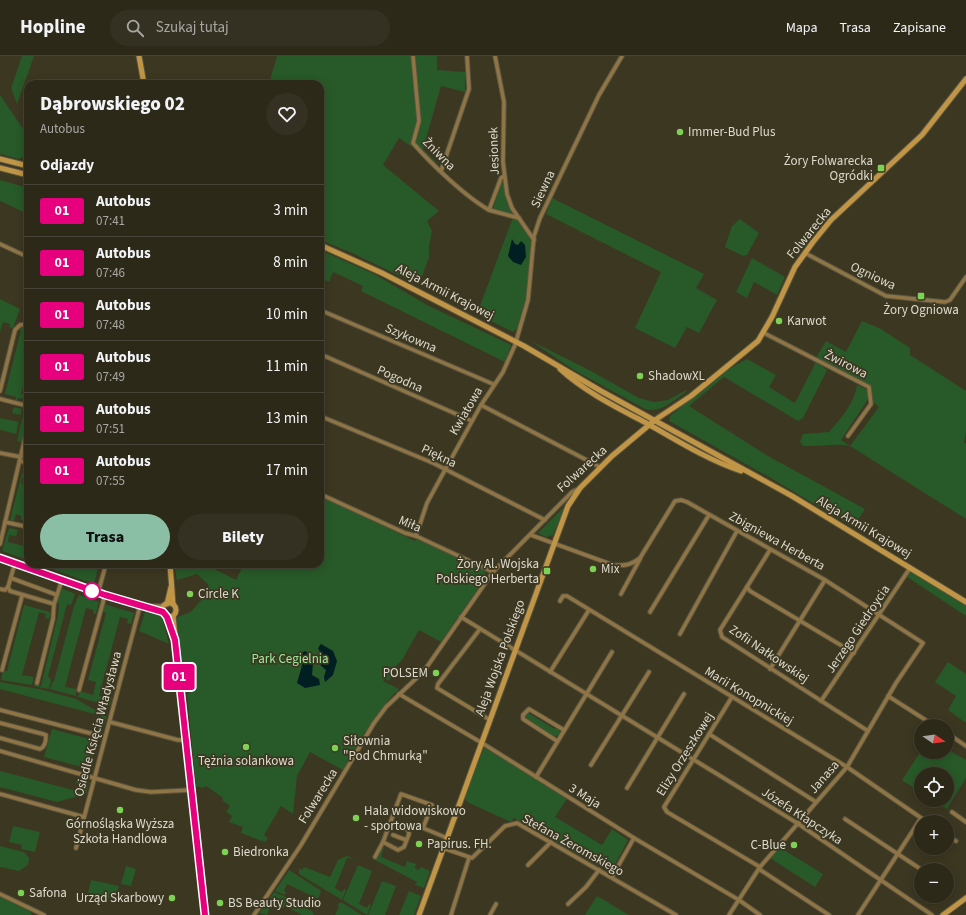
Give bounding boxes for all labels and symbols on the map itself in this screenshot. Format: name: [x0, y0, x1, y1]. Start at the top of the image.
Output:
place label: Immer-Bud Plus: [688, 123, 776, 141]
street label: Jesionek: [484, 126, 504, 175]
marker: Immer-Bud Plus: [675, 127, 685, 137]
street label: Żniwna: [418, 133, 460, 175]
place label: Żory Folwarecka Ogródki: [784, 152, 873, 185]
marker: Żory Folwarecka Ogródki: [876, 163, 886, 173]
street label: Siewna: [526, 167, 560, 211]
street label: Folwarecka: [782, 203, 836, 263]
street label: Ogniowa: [847, 258, 899, 294]
street label: Aleja Armii Krajowej: [393, 259, 497, 325]
marker: Żory Ogniowa: [916, 291, 926, 301]
place label: Żory Ogniowa: [883, 301, 959, 319]
place label: Karwot: [787, 312, 827, 330]
marker: Karwot: [774, 316, 784, 326]
street label: Szykowna: [382, 319, 440, 357]
street label: Żwirowa: [821, 345, 871, 383]
street label: Pogodna: [374, 361, 426, 397]
place label: ShadowXL: [648, 367, 705, 385]
marker: ShadowXL: [635, 371, 645, 381]
street label: Kwiatowa: [445, 383, 487, 439]
street label: Piękna: [418, 440, 460, 472]
street label: Folwarecka: [553, 442, 611, 496]
street label: Aleja Armii Krajowej: [813, 491, 915, 563]
street label: Zbigniewa Herberta: [726, 507, 828, 575]
street label: Miła: [396, 511, 424, 537]
place label: Żory Al. Wojska Polskiego Herberta: [436, 555, 539, 588]
place label: Mix: [601, 560, 620, 578]
marker: Mix: [588, 564, 598, 574]
marker: Żory Al. Wojska Polskiego Herberta: [542, 566, 552, 576]
street label: Jerzego Giedroycia: [822, 581, 894, 677]
unlabelled marker: [83, 582, 101, 600]
place label: Circle K: [198, 585, 239, 603]
marker: Circle K: [185, 589, 195, 599]
street label: Aleja Wojska Polskiego: [471, 597, 529, 719]
street label: Zofii Nałkowskiej: [726, 621, 812, 687]
street label: Osiedle Księcia Władysława: [70, 649, 126, 799]
park label: Park Cegielnia: [251, 650, 329, 668]
street label: Marii Konopnickiej: [701, 662, 797, 730]
line badge: 01: [161, 664, 197, 690]
place label: POLSEM: [383, 664, 428, 682]
marker: POLSEM: [431, 668, 441, 678]
street label: Elizy Orzeszkowej: [652, 709, 718, 799]
north arrow: [914, 719, 954, 759]
place label: Siłownia "Pod Chmurką": [343, 732, 428, 765]
marker: Tężnia solankowa: [241, 742, 251, 752]
marker: Siłownia "Pod Chmurką": [330, 743, 340, 753]
place label: Tężnia solankowa: [198, 752, 294, 770]
street label: Janasa: [805, 757, 843, 797]
street label: Folwarecka: [294, 765, 342, 827]
street label: 3 Maja: [565, 779, 605, 813]
street label: Józefa Kłapczyka: [758, 783, 846, 849]
place label: Hala widowiskowo - sportowa: [364, 802, 466, 835]
marker: Górnośląska Wyższa Szkoła Handlowa: [115, 805, 125, 815]
street label: Stefana Żeromskiego: [519, 810, 627, 880]
marker: Hala widowiskowo - sportowa: [351, 813, 361, 823]
place label: Górnośląska Wyższa Szkoła Handlowa: [66, 815, 174, 848]
place label: Papirus. FH.: [427, 835, 492, 853]
place label: C-Blue: [750, 836, 786, 854]
marker: Papirus. FH.: [414, 839, 424, 849]
marker: C-Blue: [789, 840, 799, 850]
place label: Biedronka: [233, 843, 289, 861]
marker: Biedronka: [220, 847, 230, 857]
place label: Safona: [29, 884, 67, 902]
marker: Safona: [16, 888, 26, 898]
place label: Urząd Skarbowy: [76, 889, 164, 907]
marker: Urząd Skarbowy: [167, 893, 177, 903]
place label: BS Beauty Studio: [228, 894, 321, 912]
marker: BS Beauty Studio: [215, 898, 225, 908]

